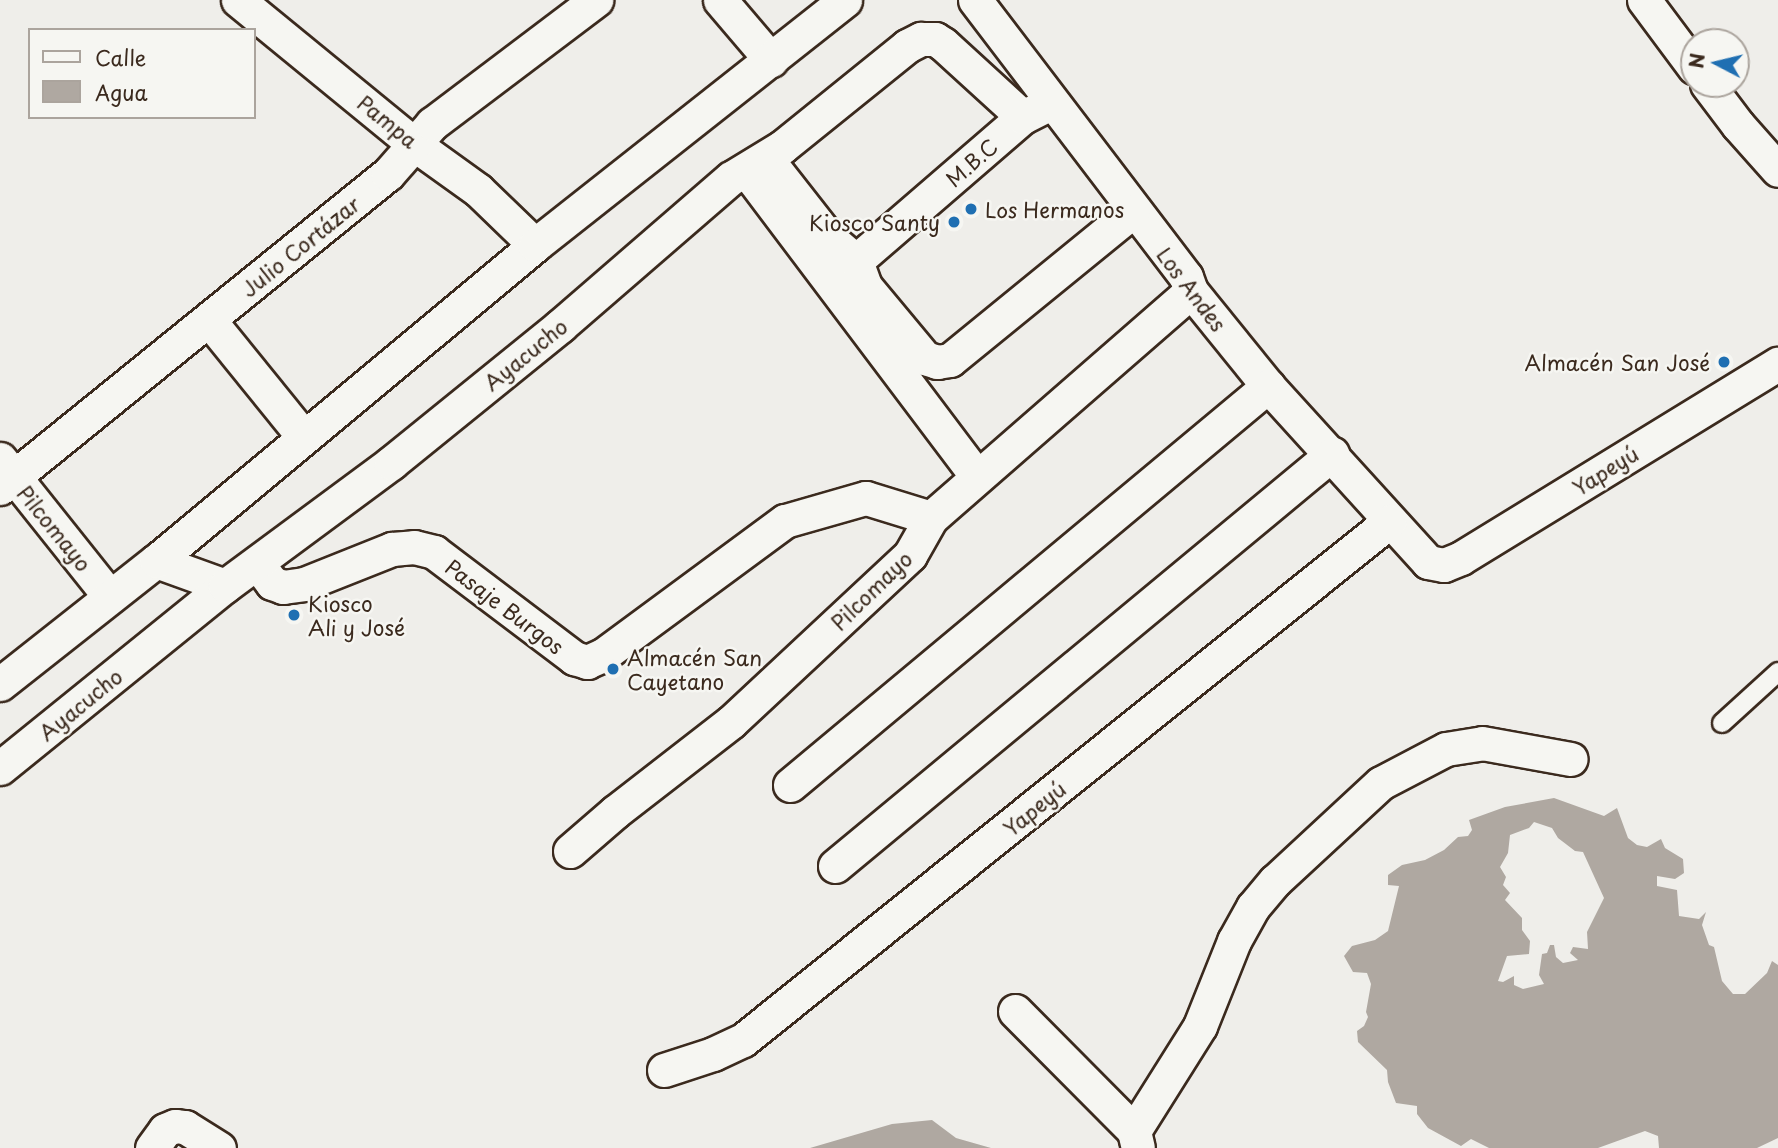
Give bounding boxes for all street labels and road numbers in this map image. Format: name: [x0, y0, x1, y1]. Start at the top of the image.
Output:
street label: Pampa: [353, 89, 423, 153]
street label: M.B.C: [940, 133, 1002, 191]
street label: Julio Cortázar: [235, 190, 365, 302]
street label: Los Andes: [1152, 241, 1232, 337]
street label: Ayacucho: [478, 313, 572, 395]
street label: Yapeyú: [1568, 440, 1642, 500]
street label: Pilcomayo: [13, 480, 97, 576]
street label: Pilcomayo: [825, 545, 917, 635]
street label: Pasaje Burgos: [441, 554, 569, 658]
street label: Ayacucho: [33, 663, 127, 745]
street label: Yapeyú: [998, 775, 1070, 841]

